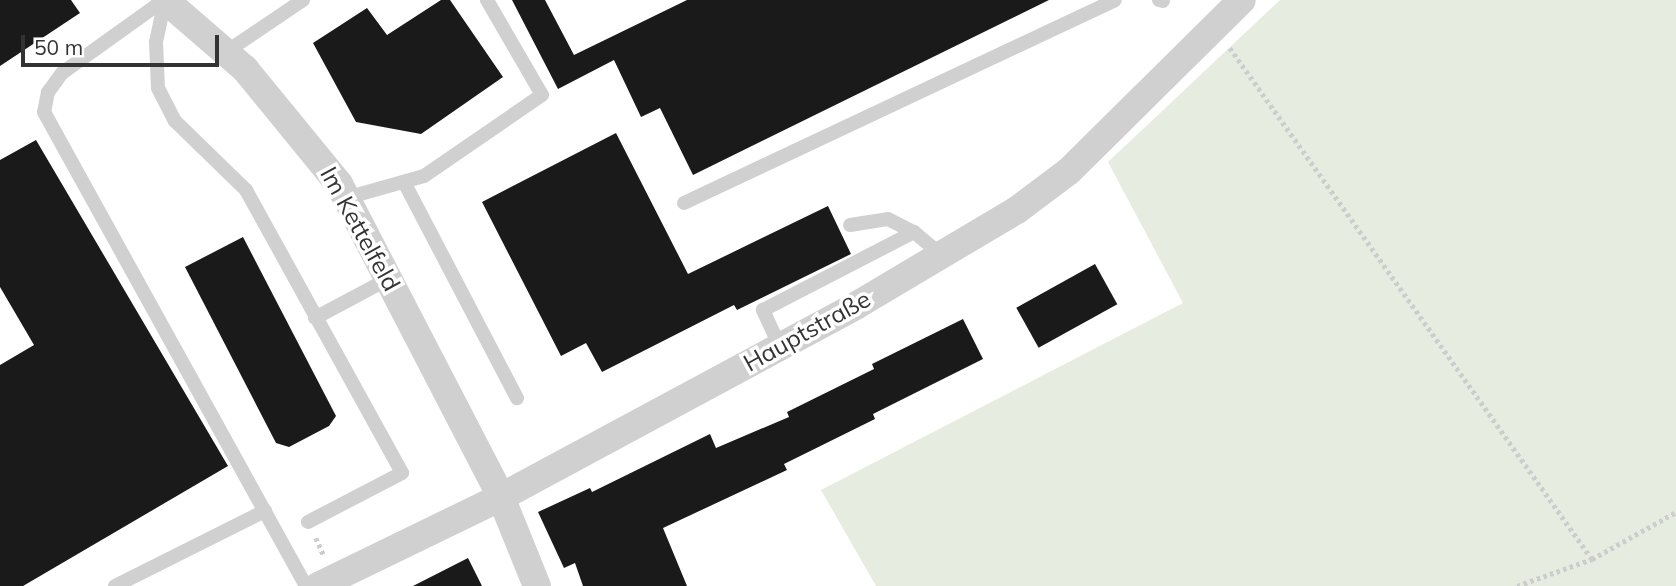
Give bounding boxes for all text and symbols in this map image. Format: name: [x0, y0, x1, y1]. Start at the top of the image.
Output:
scale bar: [24, 21, 222, 65]
text: 50 m: [34, 34, 83, 60]
street label: Im Kettelfeld: [314, 162, 406, 296]
street label: Hauptstraße: [738, 284, 876, 378]

